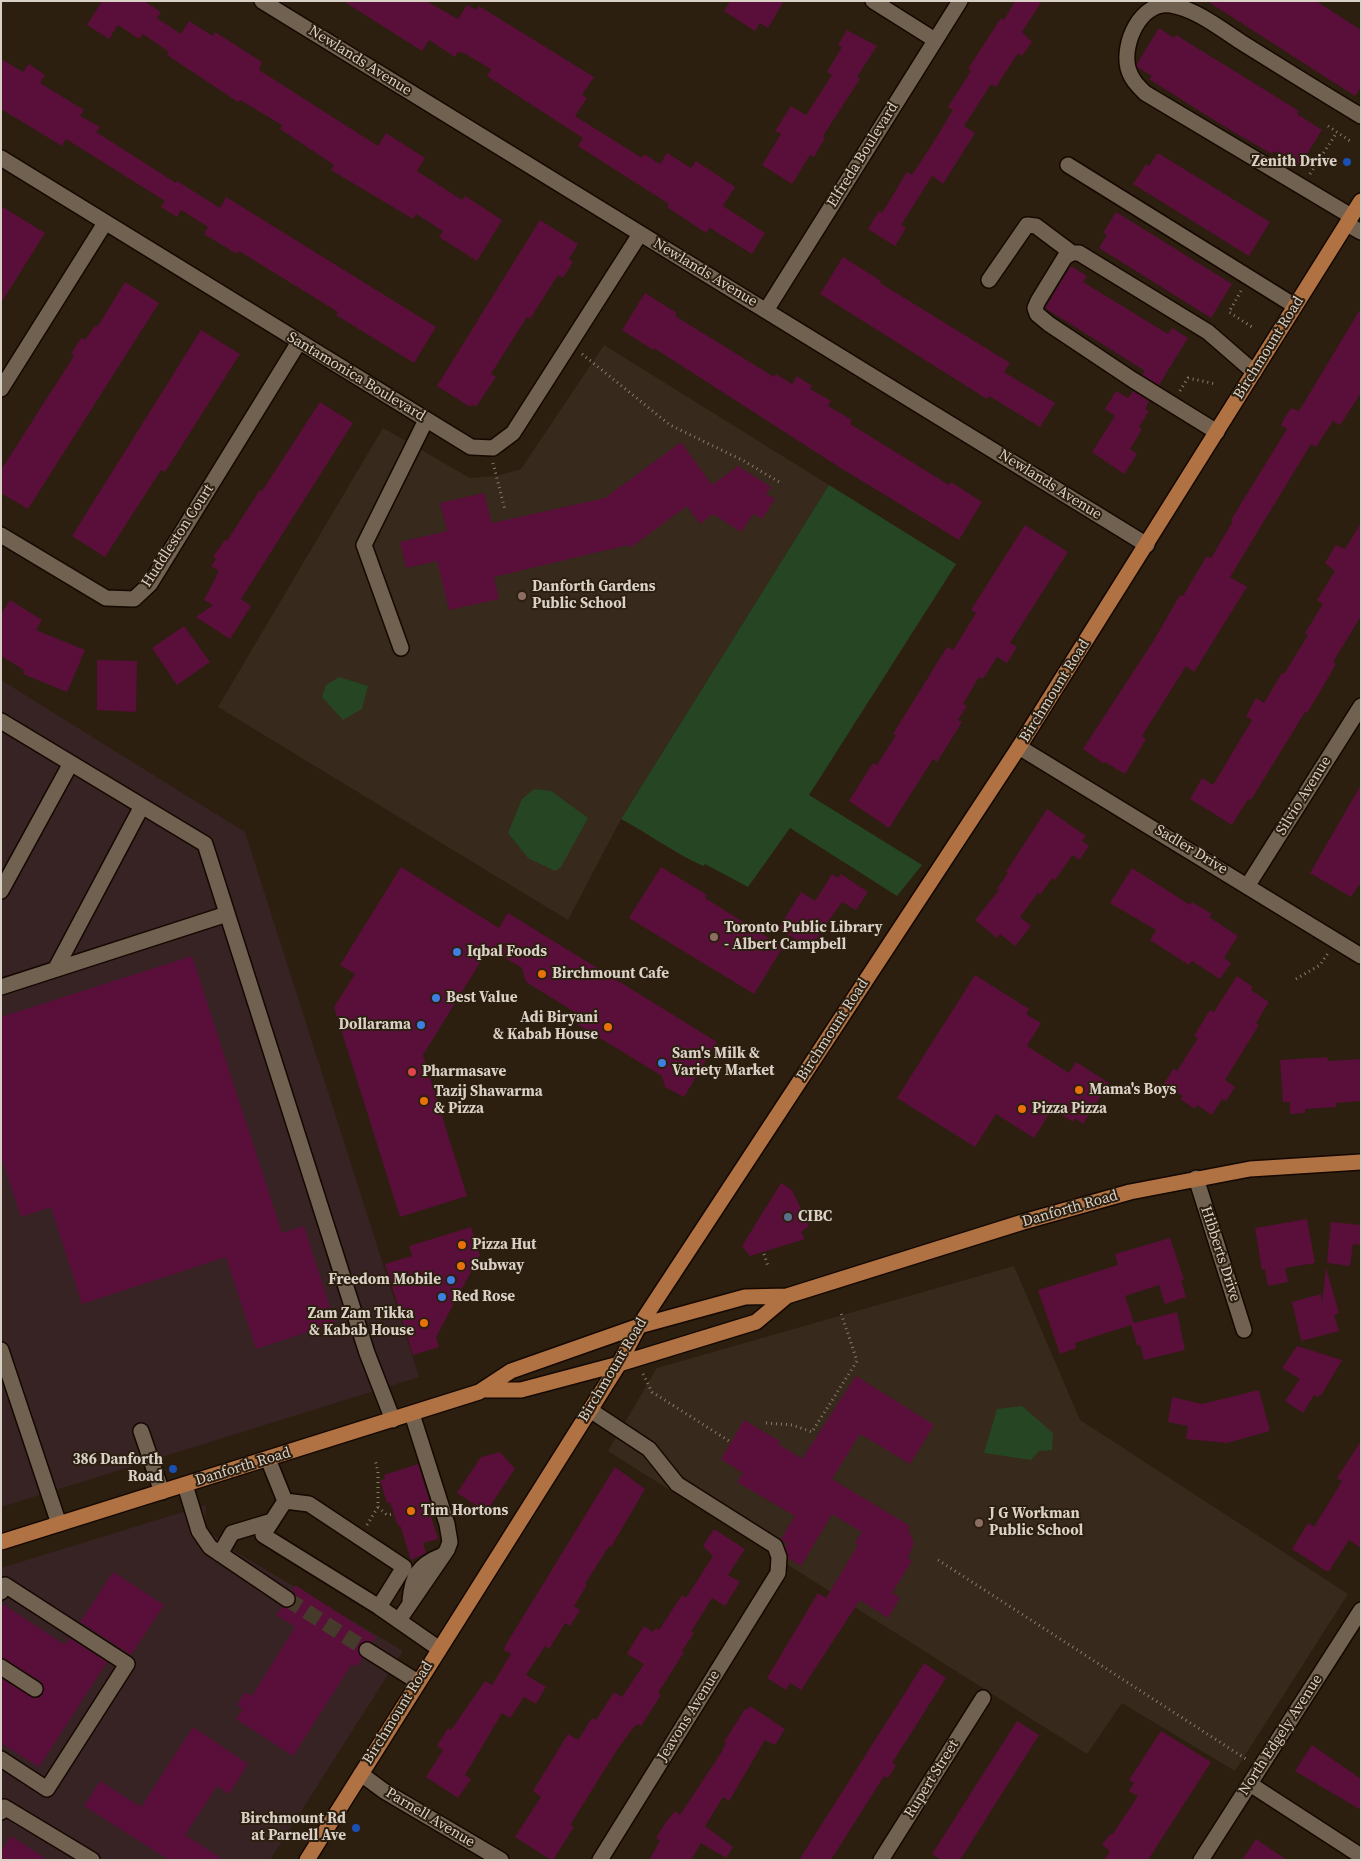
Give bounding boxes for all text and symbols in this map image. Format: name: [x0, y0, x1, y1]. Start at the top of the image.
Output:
street label: Newlands Avenue: [305, 22, 415, 100]
street label: Elfreda Boulevard: [824, 99, 902, 211]
place label: Zenith Drive: [1252, 153, 1337, 171]
marker: Zenith Drive: [1341, 156, 1353, 168]
street label: Newlands Avenue: [650, 235, 760, 311]
street label: Birchmount Road: [1230, 293, 1308, 403]
street label: Santamonica Boulevard: [284, 329, 428, 425]
street label: Newlands Avenue: [995, 446, 1105, 524]
street label: Huddleston Court: [138, 481, 218, 591]
place label: Danforth Gardens Public School: [532, 578, 656, 613]
marker: Danforth Gardens Public School: [516, 590, 528, 602]
street label: Birchmount Road: [1016, 636, 1094, 746]
street label: Silvio Avenue: [1273, 753, 1335, 839]
street label: Sadler Drive: [1151, 821, 1231, 879]
place label: Toronto Public Library - Albert Campbell: [724, 919, 882, 954]
marker: Toronto Public Library - Albert Campbell: [708, 931, 720, 943]
place label: Iqbal Foods: [467, 943, 547, 961]
marker: Iqbal Foods: [451, 946, 463, 958]
place label: Birchmount Cafe: [552, 965, 669, 983]
marker: Birchmount Cafe: [536, 968, 548, 980]
street label: Birchmount Road: [793, 976, 873, 1084]
place label: Best Value: [446, 989, 517, 1007]
marker: Best Value: [430, 992, 442, 1004]
place label: Adi Biryani & Kabab House: [493, 1009, 598, 1044]
place label: Dollarama: [338, 1016, 411, 1034]
marker: Dollarama: [415, 1019, 427, 1031]
marker: Adi Biryani & Kabab House: [602, 1021, 614, 1033]
place label: Sam's Milk & Variety Market: [672, 1045, 774, 1080]
marker: Sam's Milk & Variety Market: [656, 1057, 668, 1069]
place label: Pharmasave: [422, 1063, 506, 1081]
marker: Pharmasave: [406, 1066, 418, 1078]
place label: Mama's Boys: [1089, 1081, 1176, 1099]
place label: Tazij Shawarma & Pizza: [434, 1083, 543, 1118]
marker: Mama's Boys: [1073, 1084, 1085, 1096]
marker: Tazij Shawarma & Pizza: [418, 1095, 430, 1107]
place label: Pizza Pizza: [1032, 1100, 1107, 1118]
marker: Pizza Pizza: [1016, 1103, 1028, 1115]
street label: Danforth Road: [1020, 1187, 1120, 1231]
street label: Hibberts Drive: [1196, 1204, 1244, 1304]
place label: CIBC: [798, 1208, 832, 1226]
marker: CIBC: [782, 1211, 794, 1223]
place label: Pizza Hut: [472, 1236, 536, 1254]
marker: Pizza Hut: [456, 1239, 468, 1251]
place label: Subway: [471, 1257, 524, 1275]
marker: Subway: [455, 1260, 467, 1272]
place label: Freedom Mobile: [328, 1271, 441, 1289]
marker: Freedom Mobile: [445, 1274, 457, 1286]
place label: Red Rose: [452, 1288, 515, 1306]
marker: Red Rose: [436, 1291, 448, 1303]
place label: Zam Zam Tikka & Kabab House: [308, 1305, 414, 1340]
street label: Birchmount Road: [575, 1315, 651, 1425]
marker: Zam Zam Tikka & Kabab House: [418, 1317, 430, 1329]
street label: Danforth Road: [193, 1444, 293, 1490]
place label: 386 Danforth Road: [72, 1451, 163, 1486]
marker: 386 Danforth Road: [167, 1463, 179, 1475]
place label: Tim Hortons: [421, 1502, 508, 1520]
marker: Tim Hortons: [405, 1505, 417, 1517]
place label: J G Workman Public School: [989, 1505, 1083, 1540]
marker: J G Workman Public School: [973, 1517, 985, 1529]
street label: Birchmount Road: [359, 1658, 437, 1768]
street label: Jeavons Avenue: [654, 1667, 724, 1765]
street label: North Edgely Avenue: [1235, 1671, 1327, 1799]
street label: Rupert Street: [901, 1737, 963, 1821]
street label: Parnell Avenue: [382, 1784, 478, 1852]
place label: Birchmount Rd at Parnell Ave: [240, 1810, 346, 1845]
marker: Birchmount Rd at Parnell Ave: [350, 1822, 362, 1834]

